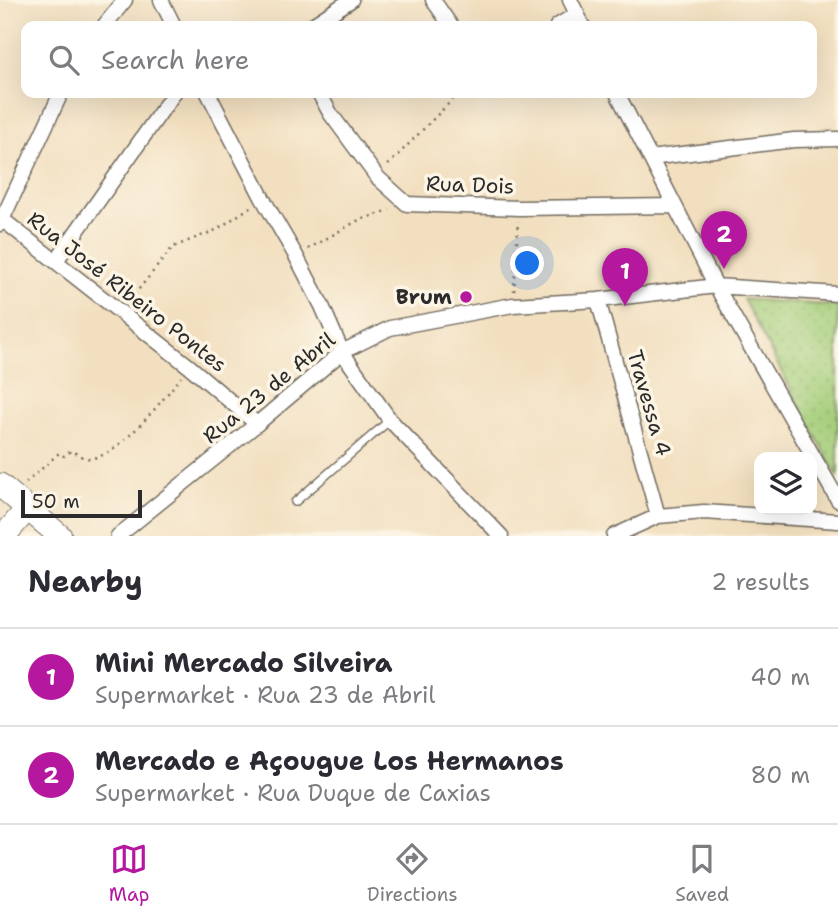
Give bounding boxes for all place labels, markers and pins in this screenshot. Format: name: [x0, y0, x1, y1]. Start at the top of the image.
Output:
pin: 2: [701, 211, 747, 269]
pin: 1: [602, 248, 648, 306]
place label: Brum: [396, 283, 452, 311]
marker: Brum: [458, 289, 474, 305]

